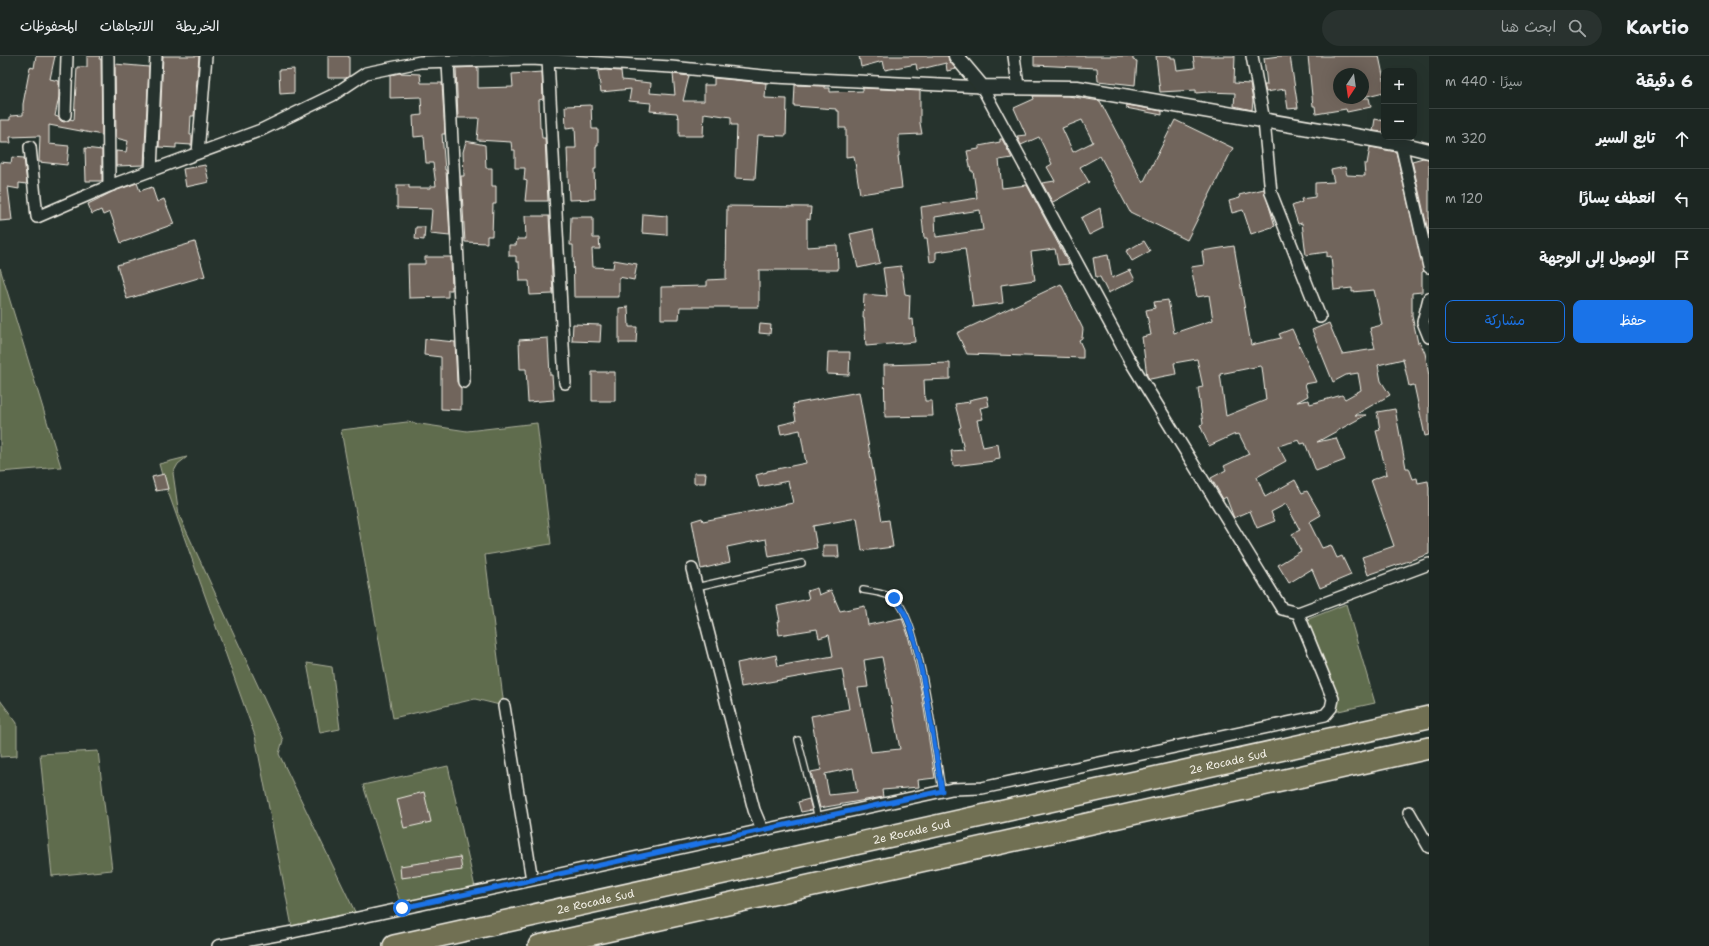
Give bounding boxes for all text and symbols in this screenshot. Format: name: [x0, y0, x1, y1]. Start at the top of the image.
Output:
search box: [1322, 10, 1602, 46]
text: Kartio: [1626, 15, 1689, 40]
text: المحفوظات: [20, 17, 78, 35]
text: الاتجاهات: [100, 17, 154, 35]
text: الخريطة: [176, 17, 219, 35]
text: ابحث هنا: [1501, 17, 1556, 37]
icon: search: [1566, 17, 1588, 39]
north arrow: [1333, 68, 1369, 104]
map controls: [1381, 68, 1417, 140]
button: +: [1381, 68, 1417, 104]
text: 6 دقيقة: [1636, 70, 1693, 92]
text: سيرًا · 440 m: [1445, 73, 1523, 90]
button: −: [1381, 104, 1417, 140]
text: تابع السير: [1596, 128, 1655, 148]
icon: ahead: [1671, 128, 1693, 150]
text: 320 m: [1445, 130, 1487, 147]
text: انعطف يسارًا: [1579, 188, 1655, 208]
icon: left: [1671, 188, 1693, 210]
text: 120 m: [1445, 190, 1483, 207]
text: الوصول إلى الوجهة: [1539, 248, 1655, 268]
icon: arrive: [1671, 248, 1693, 270]
button: مشاركة: [1445, 300, 1565, 343]
button: حفظ: [1573, 300, 1693, 343]
route end: [885, 589, 903, 607]
street label: 2e Rocade Sud: [1187, 746, 1268, 777]
street label: 2e Rocade Sud: [871, 816, 952, 847]
street label: 2e Rocade Sud: [555, 886, 635, 917]
route start: [393, 899, 411, 917]

